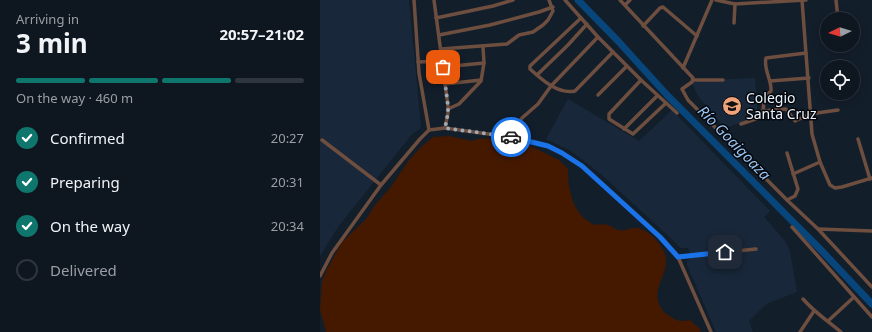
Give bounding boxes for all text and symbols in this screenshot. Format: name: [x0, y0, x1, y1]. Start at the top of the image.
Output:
text: Arriving in: [16, 10, 79, 28]
north arrow: [820, 12, 860, 52]
map controls: [820, 12, 860, 100]
text: 20:57–21:02: [219, 24, 304, 44]
text: 3 min: [16, 25, 88, 61]
pin: [426, 50, 460, 84]
icon: bag: [432, 56, 454, 78]
button: locate: [820, 60, 860, 100]
place label: Colegio Santa Cruz: [746, 88, 817, 123]
text: On the way · 460 m: [16, 89, 133, 107]
school or university icon: Colegio Santa Cruz: [721, 95, 743, 117]
water label: Río Goaigoaza: [694, 101, 776, 184]
courier: [491, 117, 531, 157]
icon: car: [500, 126, 522, 148]
icon: check: [16, 127, 38, 149]
text: Confirmed: [50, 128, 125, 148]
text: 20:27: [271, 129, 304, 147]
icon: check: [16, 171, 38, 193]
text: Preparing: [50, 172, 120, 192]
text: 20:31: [271, 173, 304, 191]
icon: check: [16, 215, 38, 237]
text: On the way: [50, 216, 130, 236]
text: 20:34: [271, 217, 304, 235]
pin: [708, 235, 742, 269]
icon: home: [714, 241, 736, 263]
text: Delivered: [50, 260, 117, 280]

